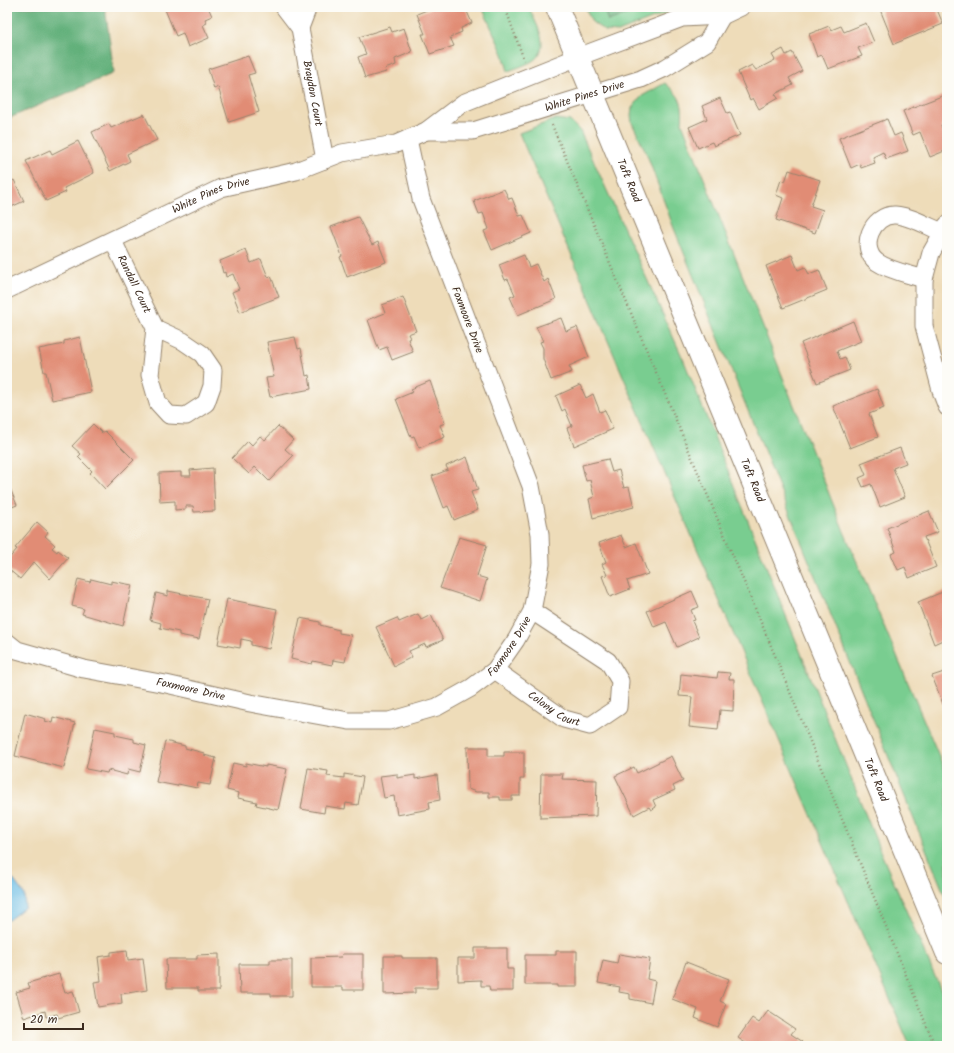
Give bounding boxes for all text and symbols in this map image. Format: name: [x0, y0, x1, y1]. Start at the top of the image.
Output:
street label: Braydon Court: [297, 59, 328, 129]
street label: White Pines Drive: [543, 76, 627, 117]
street label: Taft Road: [612, 156, 646, 206]
street label: White Pines Drive: [169, 173, 251, 219]
street label: Randall Court: [112, 252, 156, 317]
street label: Foxmoore Drive: [446, 284, 488, 356]
street label: Taft Road: [735, 456, 769, 506]
street label: Foxmoore Drive: [484, 613, 536, 682]
street label: Foxmoore Drive: [155, 673, 227, 706]
street label: Colony Court: [523, 687, 583, 732]
street label: Taft Road: [859, 755, 893, 805]
scale bar: [24, 1005, 83, 1031]
text: 20 m: [30, 1010, 58, 1029]

